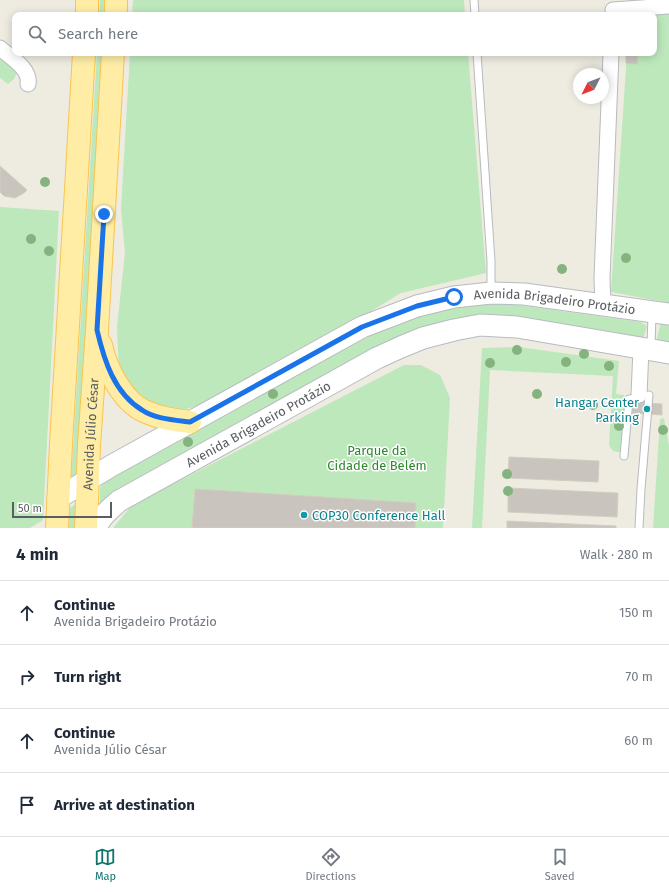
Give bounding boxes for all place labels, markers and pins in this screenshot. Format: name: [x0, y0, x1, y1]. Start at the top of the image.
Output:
place label: Hangar Center Parking: [555, 395, 639, 425]
marker: Hangar Center Parking: [642, 404, 652, 414]
place label: COP30 Conference Hall: [312, 508, 445, 523]
marker: COP30 Conference Hall: [299, 510, 309, 520]

